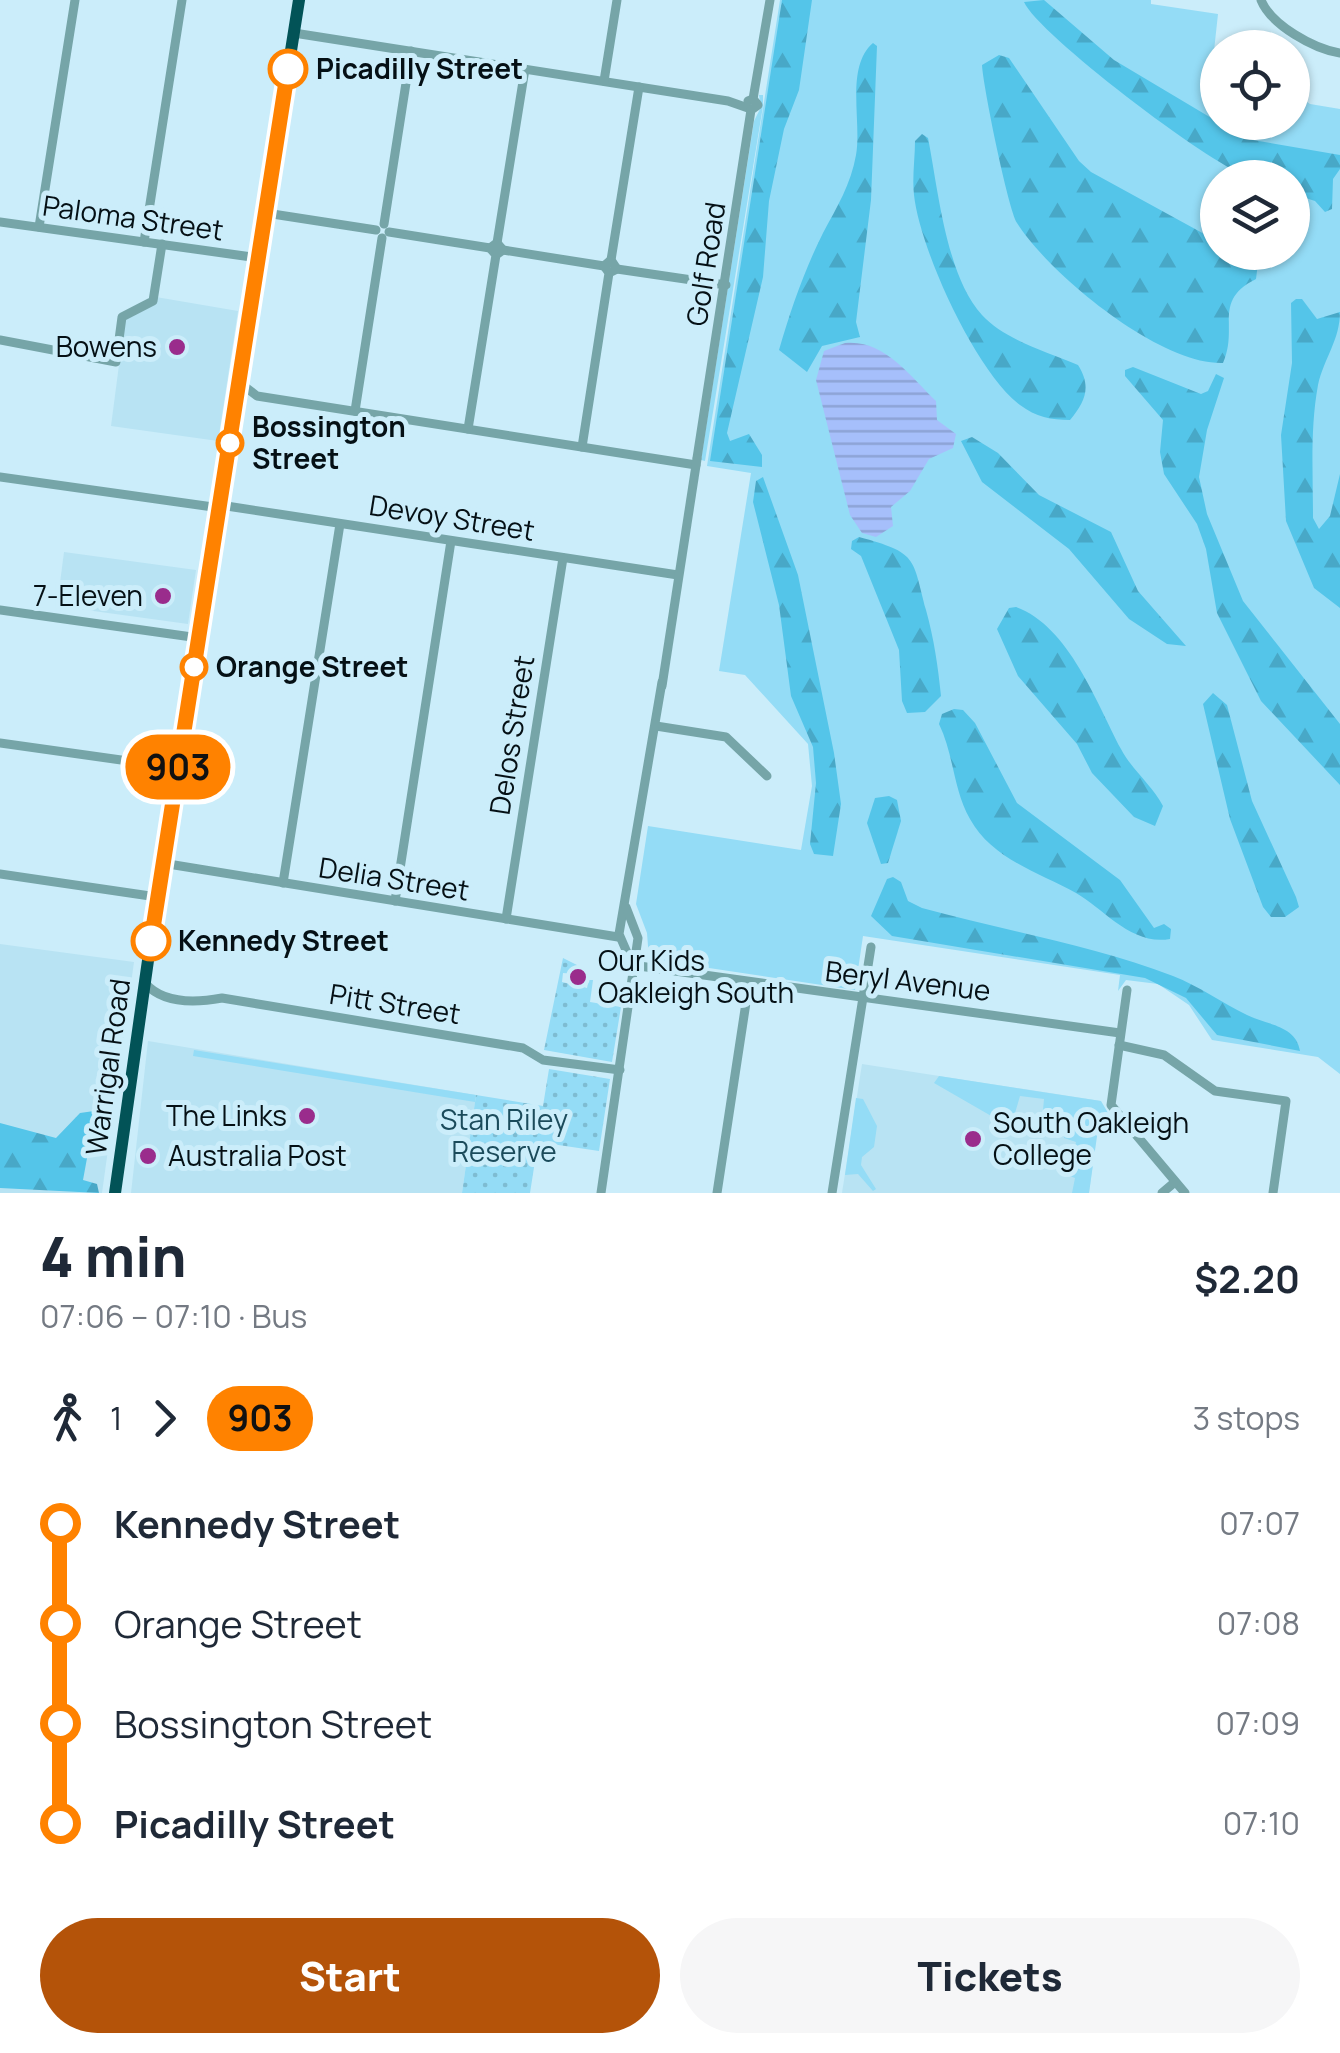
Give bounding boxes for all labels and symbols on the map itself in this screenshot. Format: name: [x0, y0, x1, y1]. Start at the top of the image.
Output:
place label: Picadilly Street: [316, 49, 523, 87]
marker: Picadilly Street: [269, 50, 307, 88]
street label: Paloma Street: [40, 186, 226, 248]
street label: Golf Road: [676, 199, 734, 328]
place label: Bowens: [56, 327, 157, 365]
marker: Bowens: [166, 336, 188, 358]
place label: Bossington Street: [252, 407, 406, 477]
marker: Bossington Street: [217, 430, 243, 456]
street label: Devoy Street: [367, 485, 538, 549]
place label: 7-Eleven: [33, 576, 143, 614]
marker: 7-Eleven: [152, 585, 174, 607]
place label: Orange Street: [216, 647, 408, 685]
street label: Delos Street: [480, 653, 542, 817]
marker: Orange Street: [181, 654, 207, 680]
line badge: 903: [120, 734, 236, 800]
street label: Delia Street: [316, 847, 472, 909]
place label: Kennedy Street: [178, 921, 389, 959]
marker: Kennedy Street: [132, 922, 170, 960]
place label: Our Kids Oakleigh South: [598, 941, 794, 1011]
street label: Beryl Avenue: [823, 951, 993, 1009]
marker: Our Kids Oakleigh South: [567, 966, 589, 988]
street label: Pitt Street: [327, 974, 463, 1032]
street label: Warrigal Road: [76, 976, 138, 1158]
place label: The Links: [166, 1096, 287, 1134]
park label: Stan Riley Reserve: [440, 1100, 568, 1170]
place label: South Oakleigh College: [993, 1103, 1189, 1173]
marker: The Links: [296, 1105, 318, 1127]
marker: South Oakleigh College: [962, 1128, 984, 1150]
place label: Australia Post: [168, 1136, 347, 1174]
marker: Australia Post: [137, 1145, 159, 1167]

